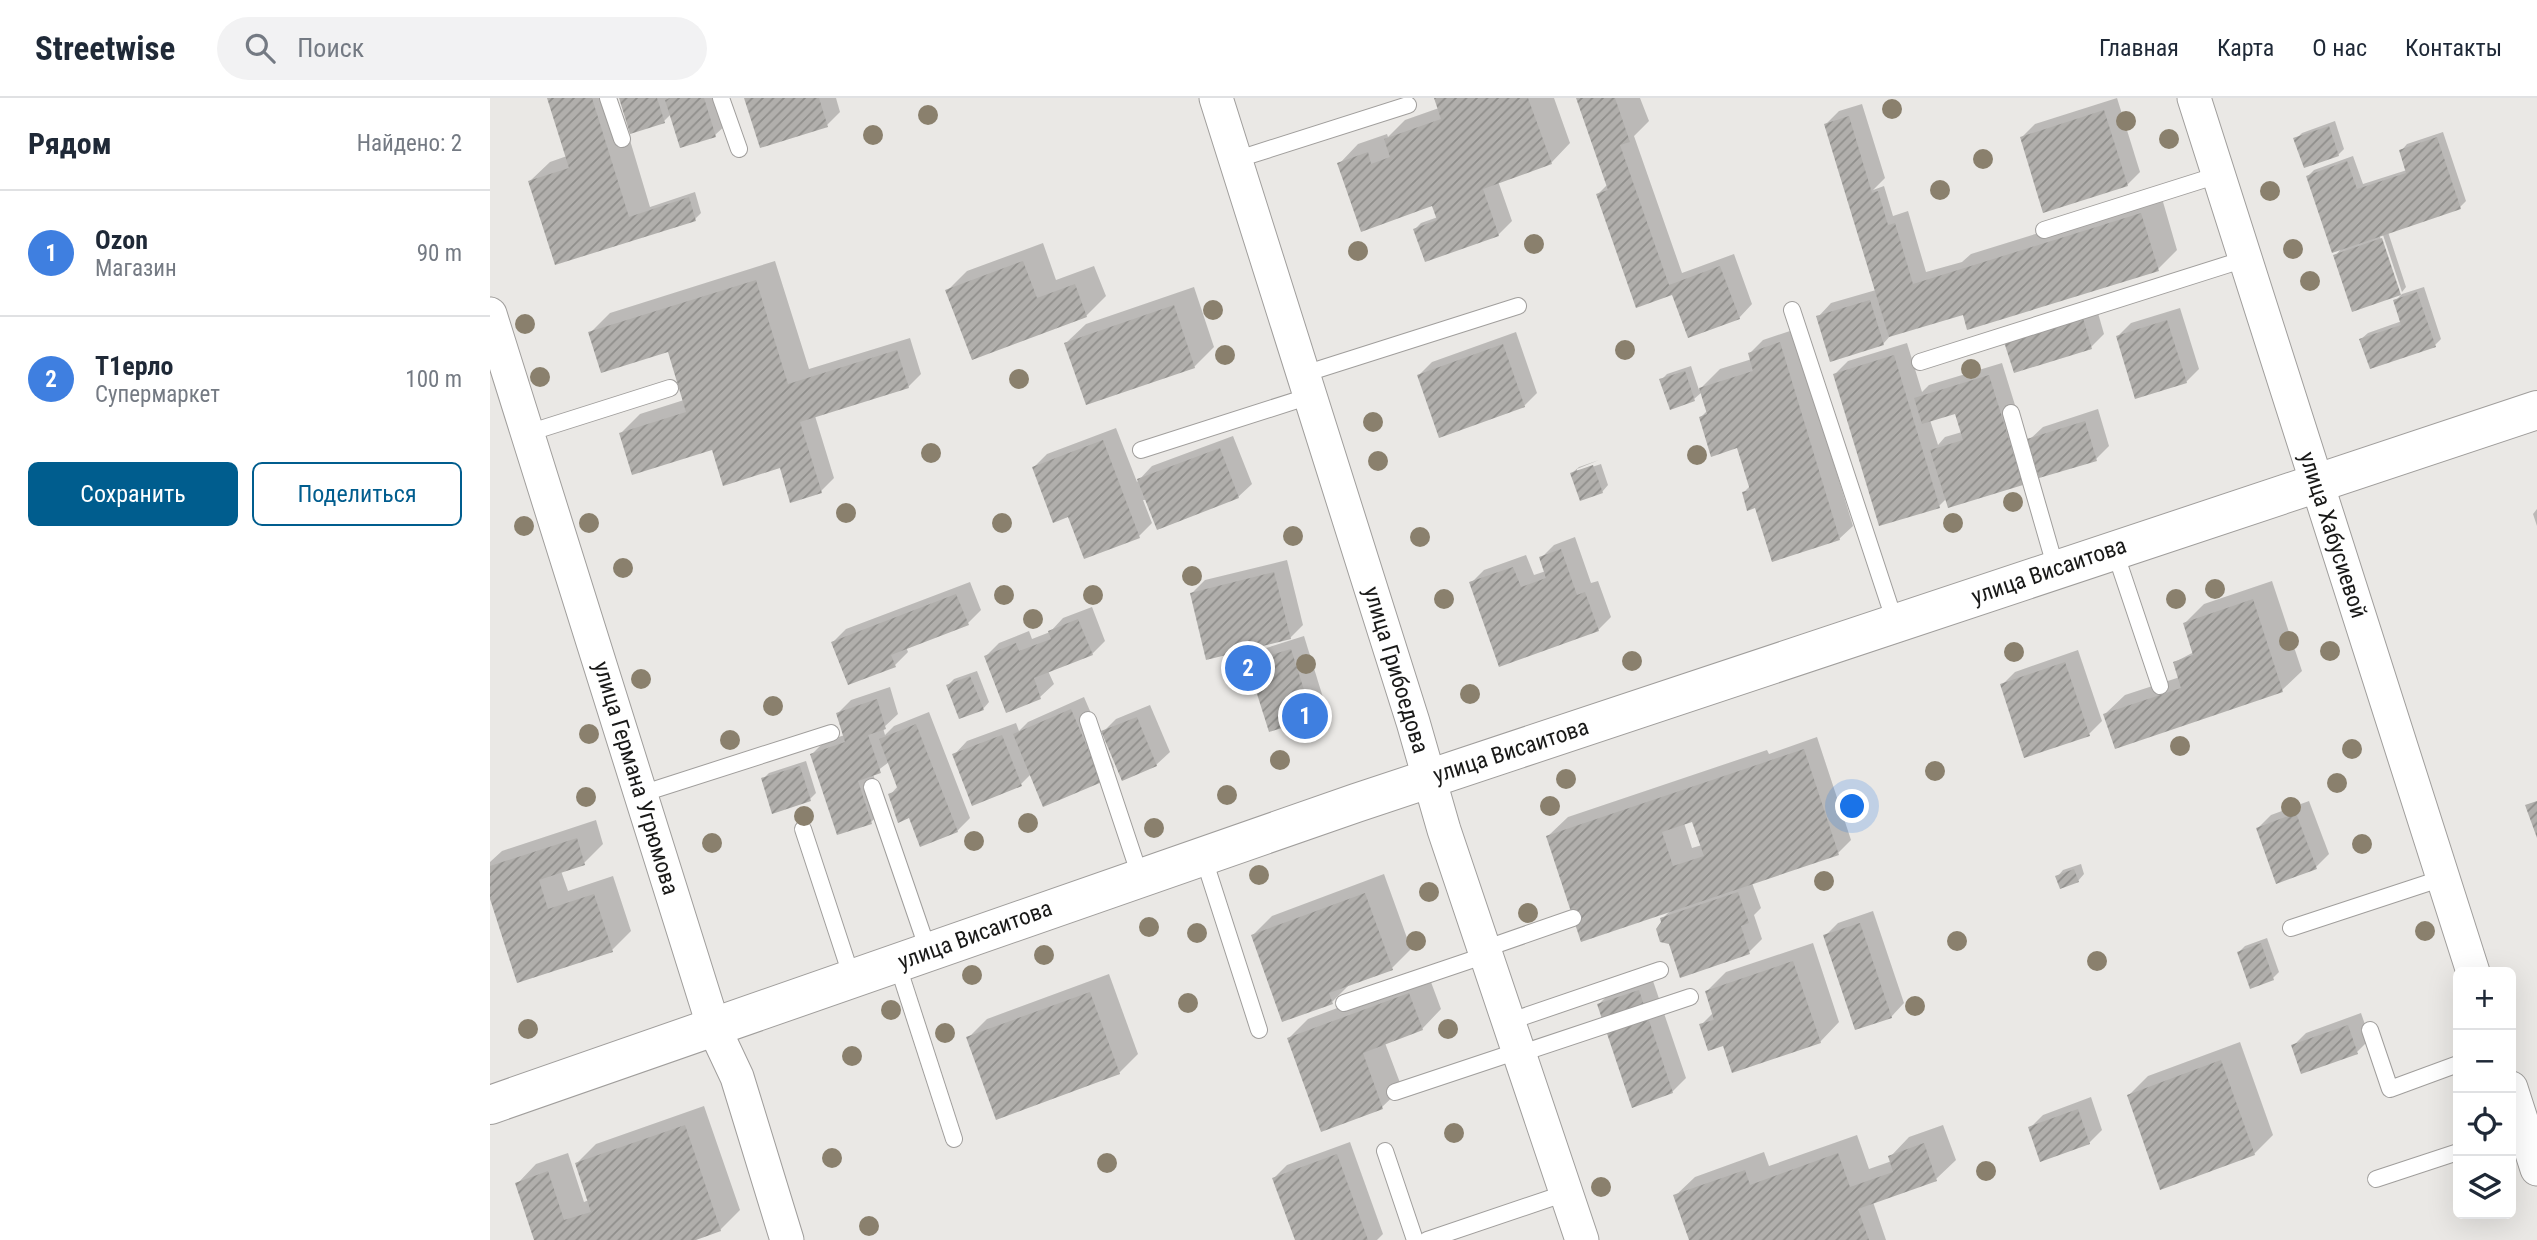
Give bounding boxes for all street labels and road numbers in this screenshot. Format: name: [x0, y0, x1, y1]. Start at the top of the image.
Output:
street label: улица Хабусиевой: [2293, 448, 2373, 622]
street label: улица Висаитова: [1968, 532, 2130, 610]
street label: улица Грибоедова: [1358, 583, 1434, 757]
street label: улица Германа Угрюмова: [588, 658, 684, 898]
street label: улица Висаитова: [1430, 713, 1592, 789]
street label: улица Висаитова: [894, 895, 1056, 975]

